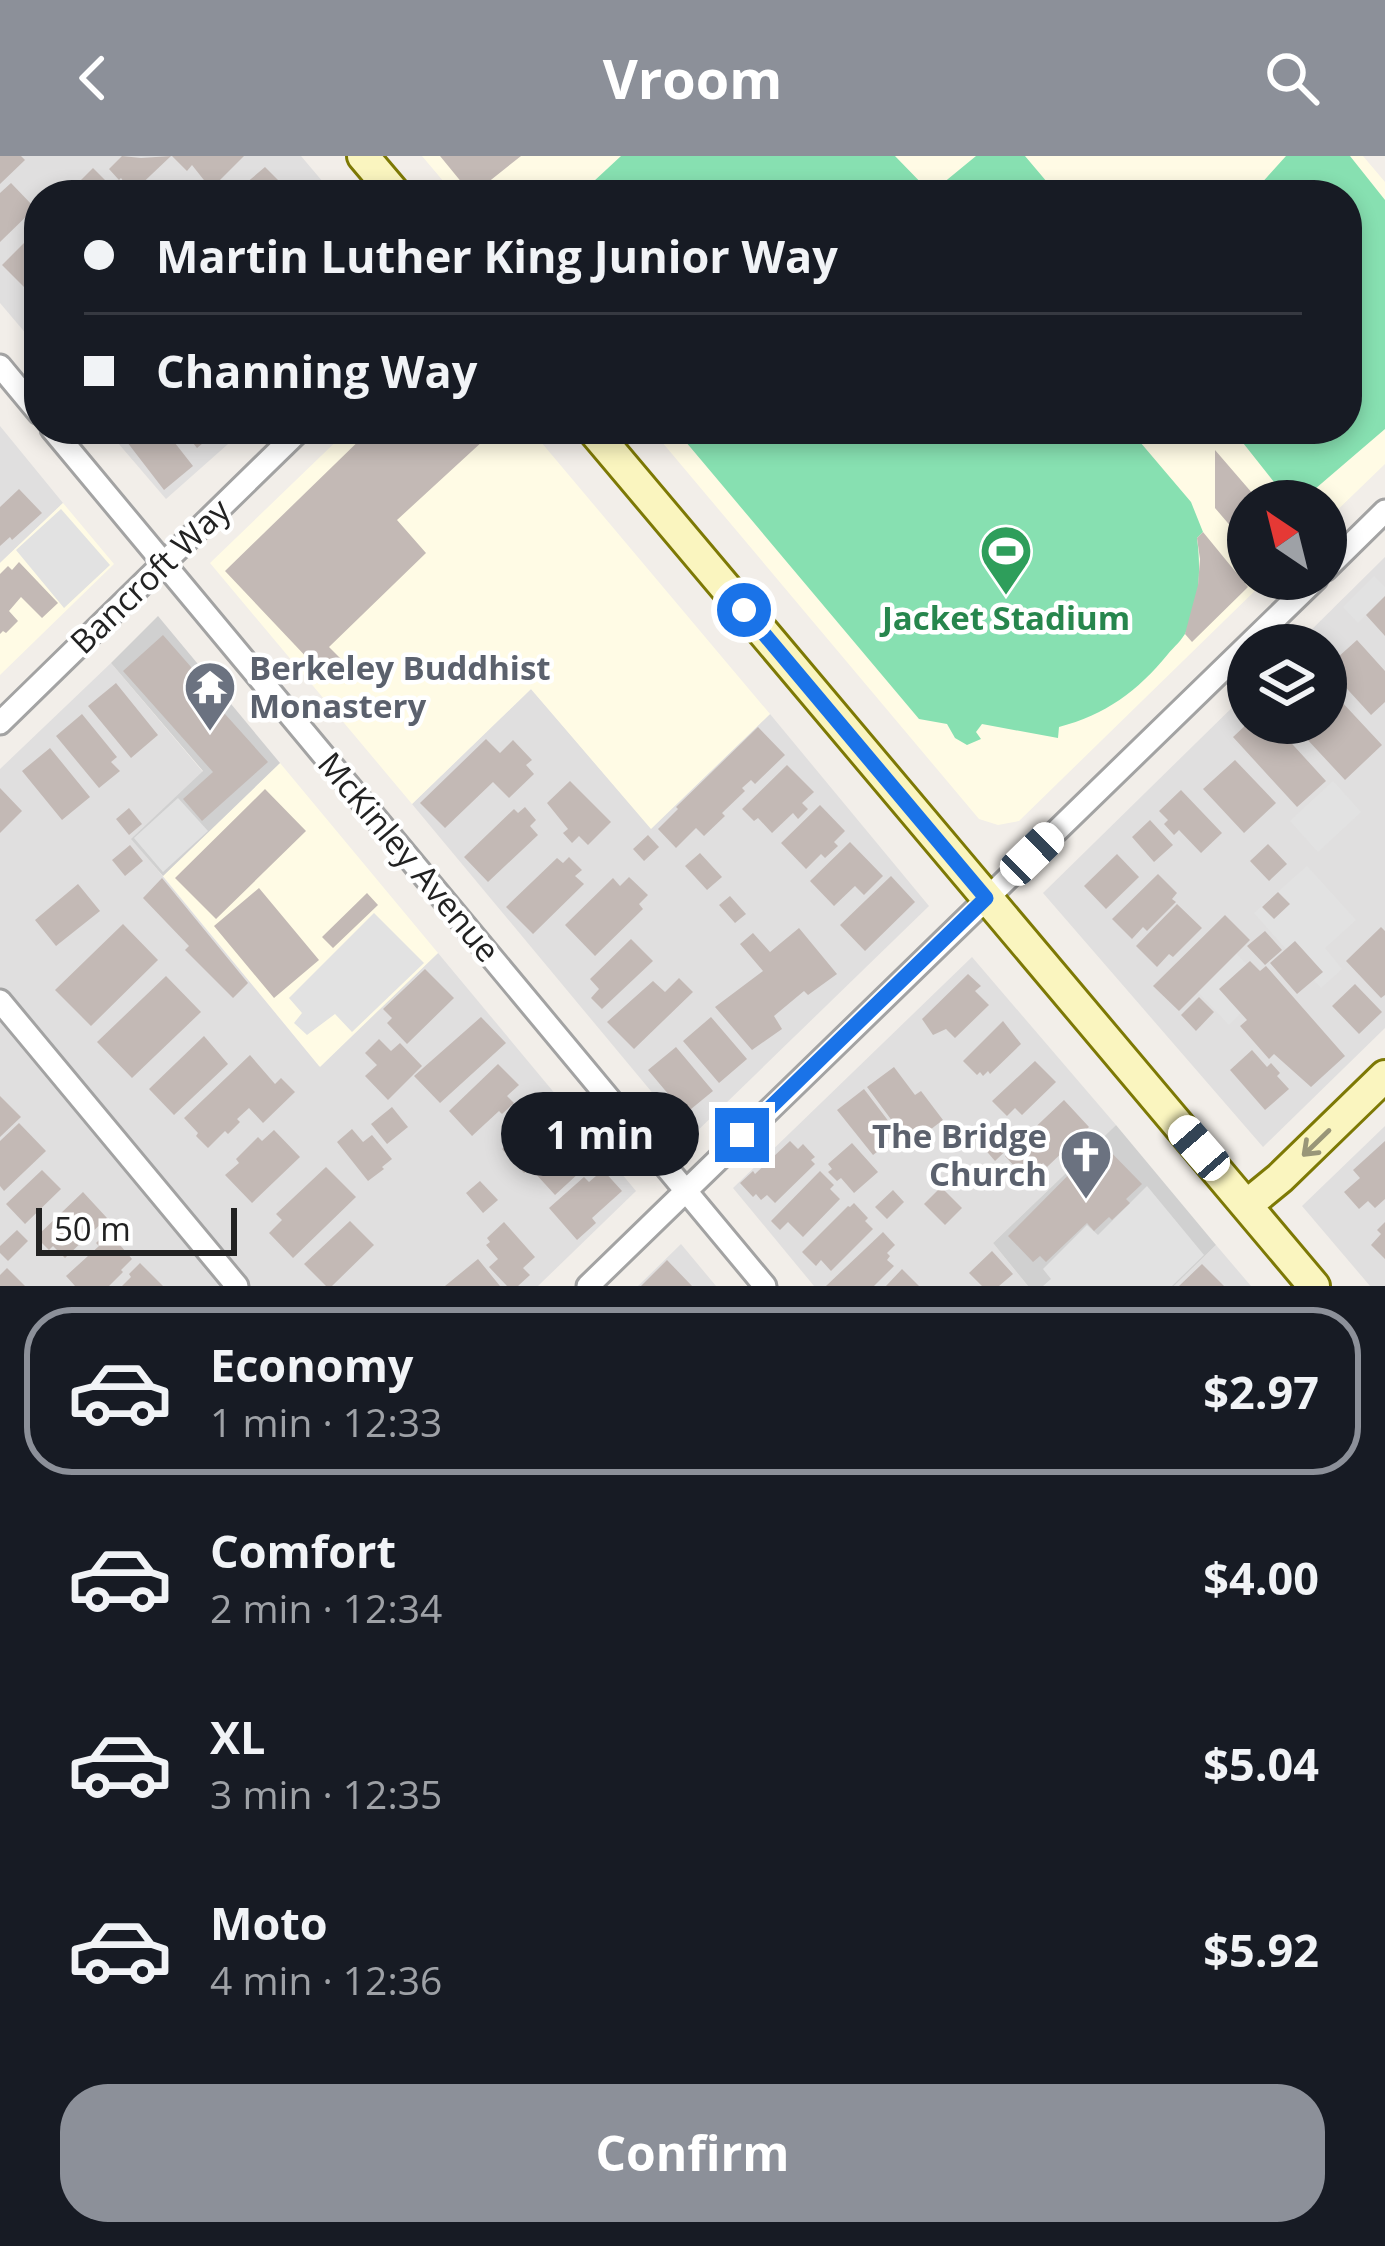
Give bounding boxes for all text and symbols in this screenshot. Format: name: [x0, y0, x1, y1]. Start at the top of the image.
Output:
text: Vroom: [603, 41, 782, 115]
icon: back: [60, 45, 126, 111]
icon: search: [1259, 45, 1325, 111]
text: Martin Luther King Junior Way: [156, 225, 838, 286]
text: Channing Way: [156, 340, 477, 401]
north arrow: [1227, 480, 1347, 600]
map controls: [1227, 480, 1347, 744]
street label: Bancroft Way: [60, 488, 240, 663]
sports icon: Jacket Stadium: [978, 523, 1034, 597]
route start: [717, 583, 771, 637]
place label: Jacket Stadium: [879, 595, 1130, 640]
button: layers: [1227, 624, 1347, 744]
place label: Berkeley Buddhist Monastery: [249, 645, 551, 728]
temple icon: Berkeley Buddhist Monastery: [182, 659, 238, 733]
street label: McKinley Avenue: [308, 742, 511, 971]
car: [994, 816, 1070, 892]
callout: 1 min: [502, 1093, 700, 1177]
text: 1 min: [546, 1107, 654, 1160]
route end: [715, 1108, 769, 1162]
car: [1162, 1109, 1236, 1187]
place label: The Bridge Church: [872, 1113, 1047, 1196]
church icon: The Bridge Church: [1058, 1127, 1114, 1201]
one-way arrow: [1302, 1128, 1331, 1156]
scale bar: [36, 1202, 237, 1255]
text: 50 m: [54, 1206, 131, 1251]
text: Economy: [210, 1334, 413, 1395]
icon: car: [66, 1337, 174, 1445]
text: $2.97: [1203, 1361, 1319, 1422]
text: 1 min · 12:33: [210, 1395, 442, 1448]
text: Comfort: [210, 1520, 396, 1581]
icon: car: [66, 1523, 174, 1631]
text: $4.00: [1203, 1547, 1319, 1608]
text: 2 min · 12:34: [210, 1581, 442, 1634]
text: XL: [210, 1706, 265, 1767]
icon: car: [66, 1709, 174, 1817]
text: $5.04: [1203, 1733, 1319, 1794]
text: 3 min · 12:35: [210, 1767, 442, 1820]
text: Moto: [210, 1892, 328, 1953]
icon: car: [66, 1895, 174, 2003]
text: $5.92: [1203, 1919, 1319, 1980]
text: 4 min · 12:36: [210, 1953, 442, 2006]
button: Confirm: [60, 2084, 1325, 2222]

